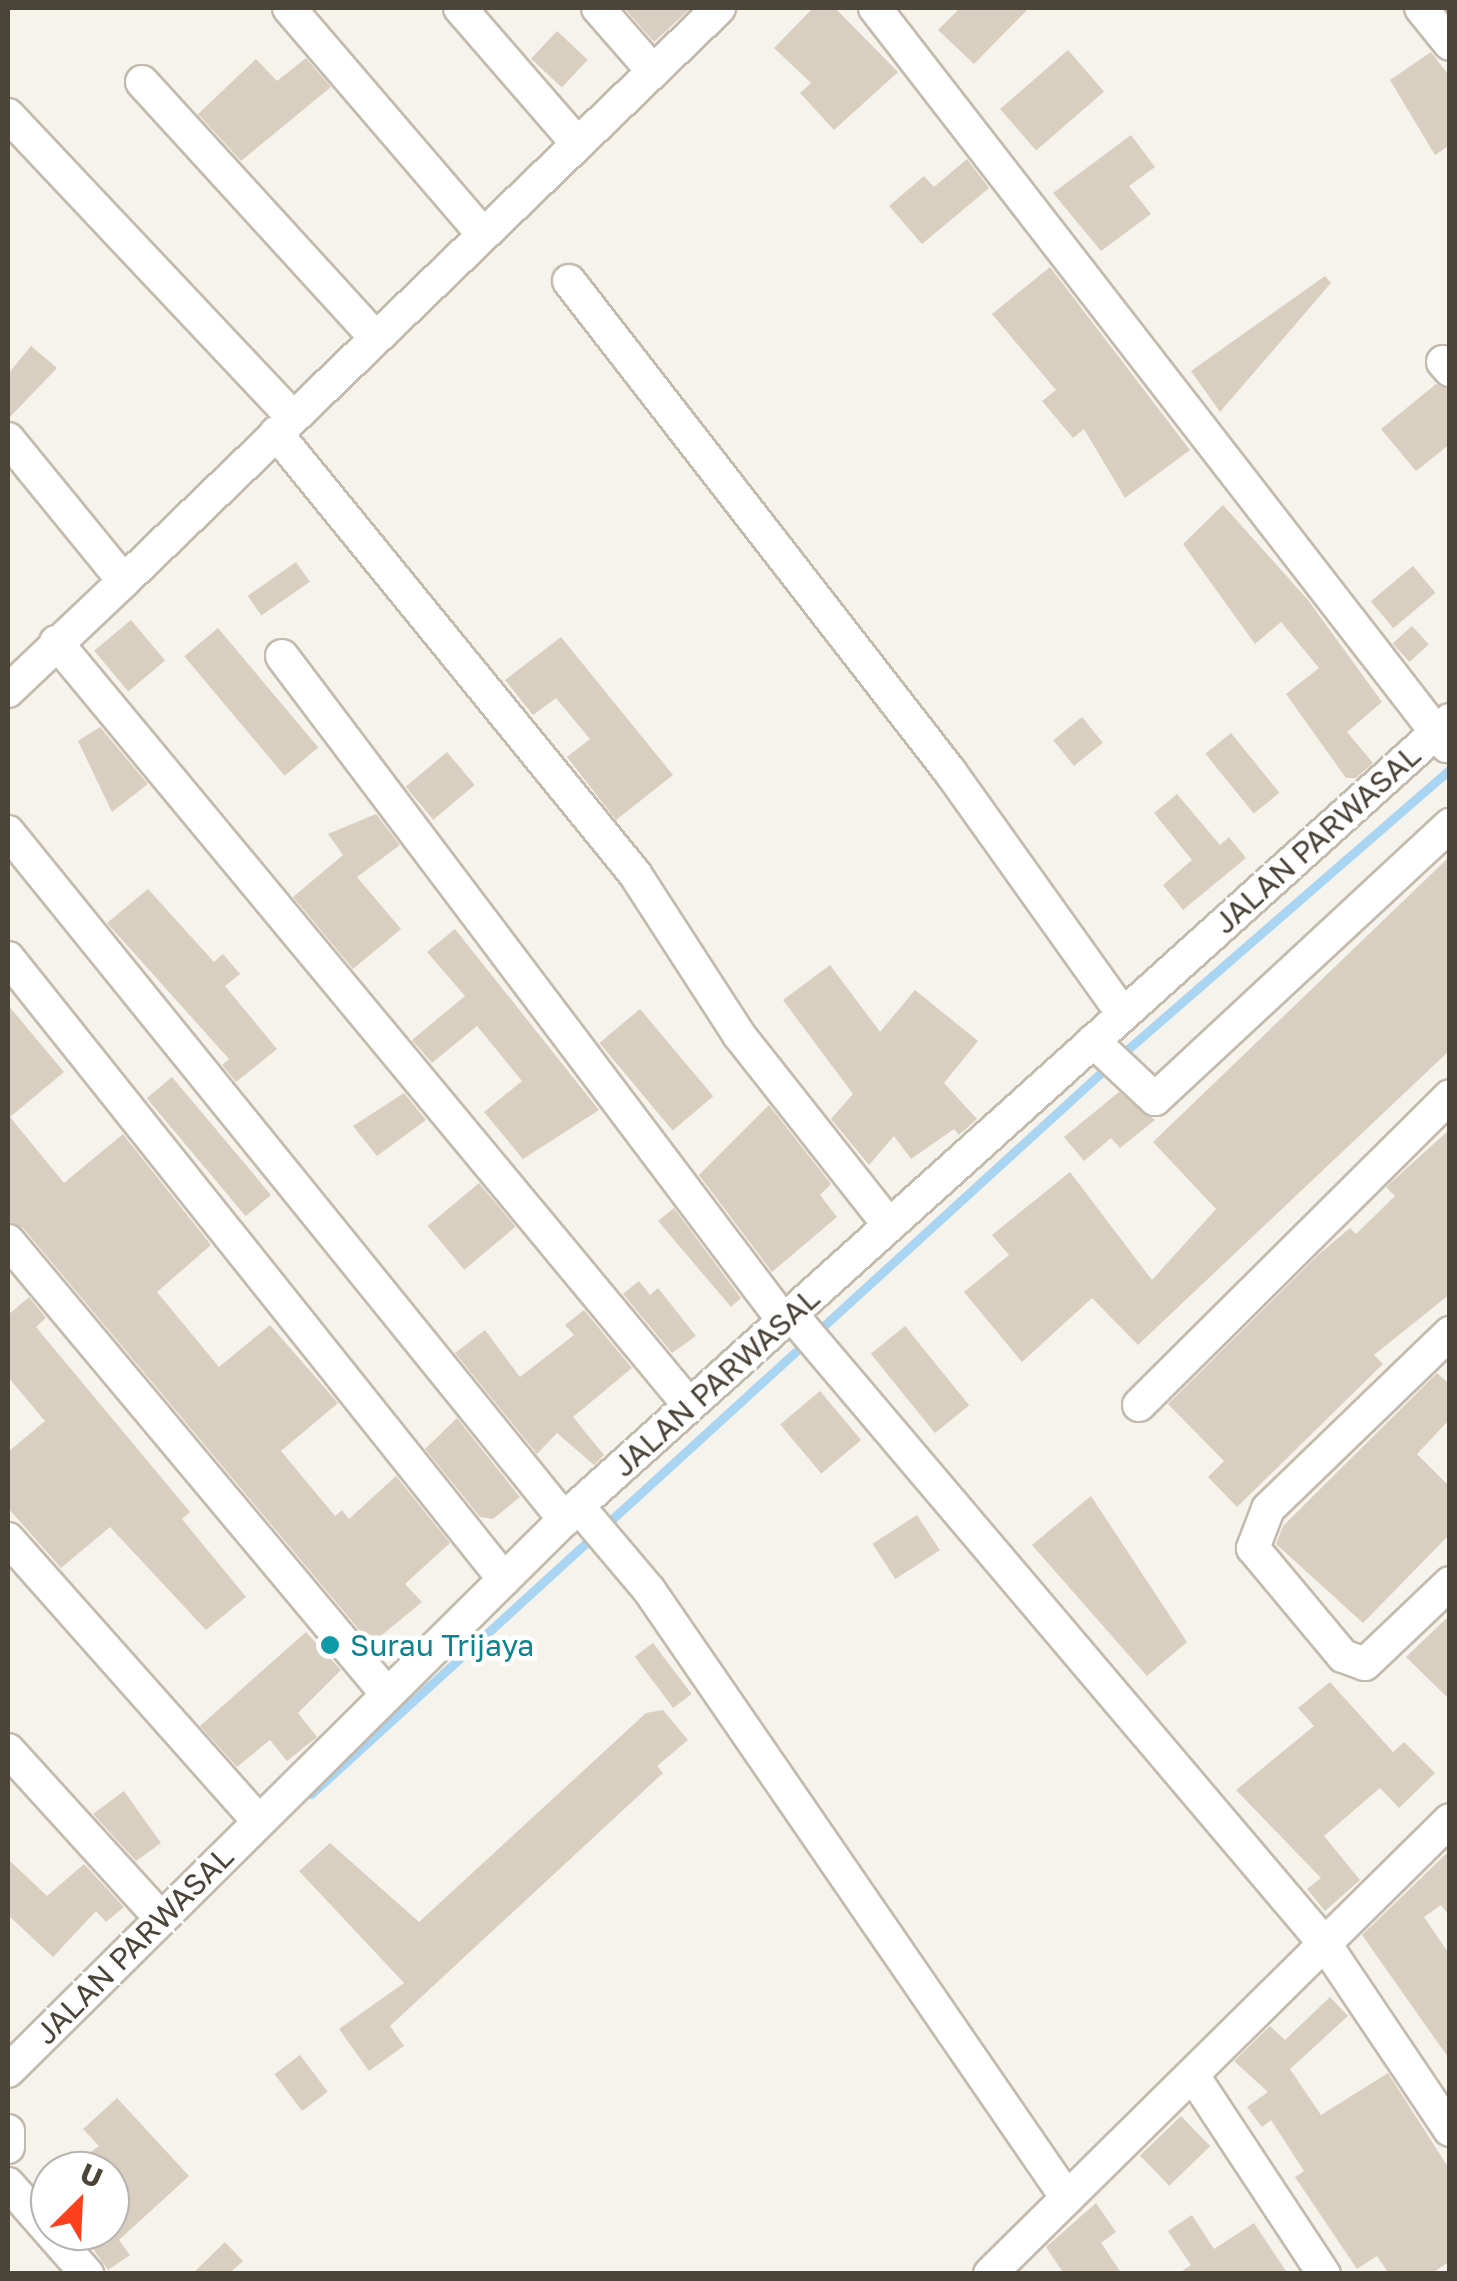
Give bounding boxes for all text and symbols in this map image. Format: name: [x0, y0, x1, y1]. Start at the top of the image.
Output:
street label: JALAN PARWASAL: [1207, 737, 1427, 941]
street label: JALAN PARWASAL: [606, 1280, 826, 1484]
place label: Surau Trijaya: [350, 1627, 534, 1663]
marker: Surau Trijaya: [319, 1634, 341, 1656]
street label: JALAN PARWASAL: [28, 1839, 240, 2051]
north arrow: [30, 2151, 130, 2251]
text: U: [76, 2156, 108, 2194]

